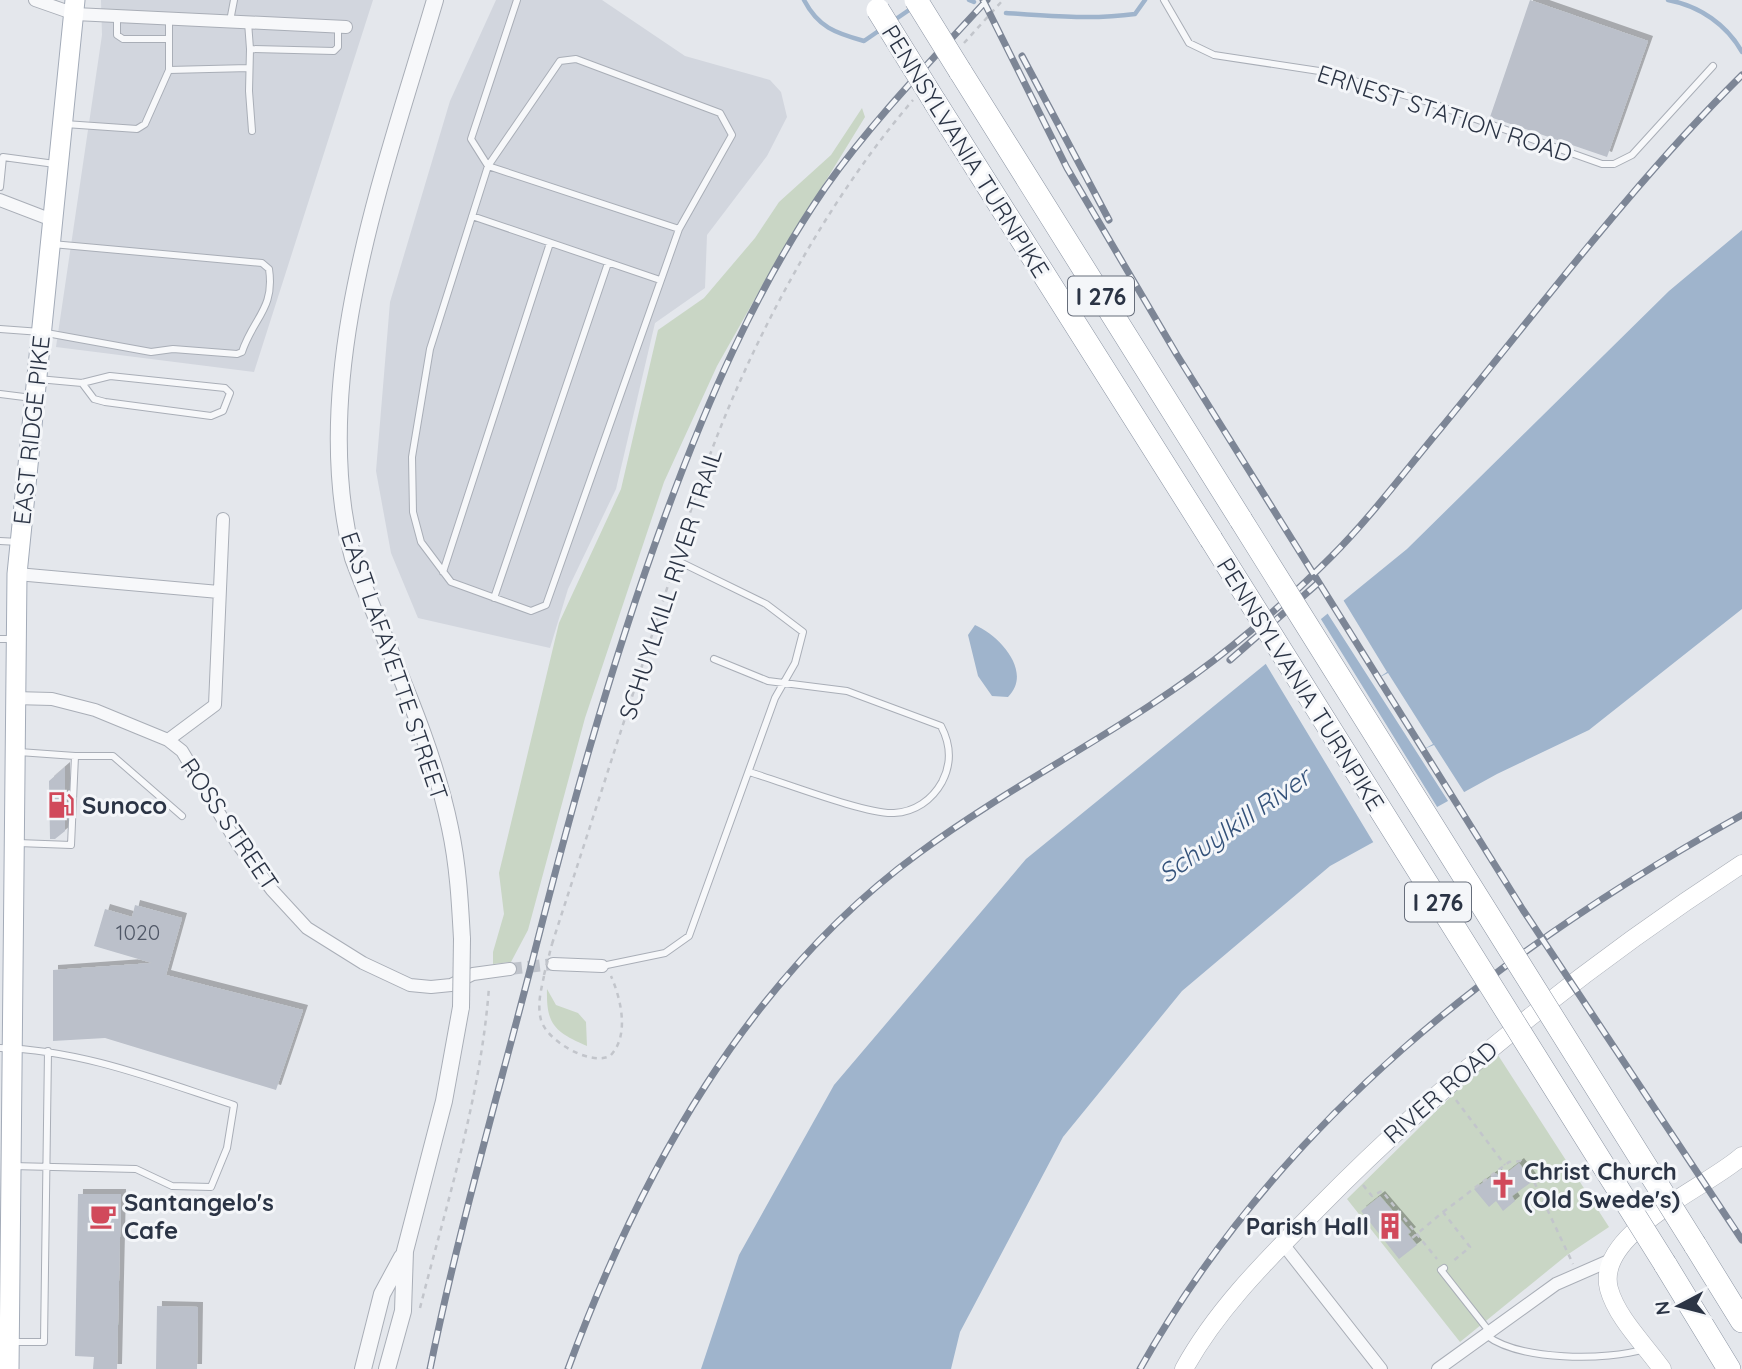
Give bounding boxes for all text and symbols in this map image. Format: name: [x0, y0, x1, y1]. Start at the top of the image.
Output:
street label: PENNSYLVANIA TURNPIKE: [876, 19, 1056, 283]
street label: ERNEST STATION ROAD: [1314, 58, 1576, 168]
road number: I 276: [1068, 276, 1134, 316]
street label: EAST RIDGE PIKE: [6, 334, 56, 526]
street label: SCHUYLKILL RIVER TRAIL: [612, 445, 728, 723]
street label: EAST LAFAYETTE STREET: [335, 528, 455, 804]
street label: PENNSYLVANIA TURNPIKE: [1211, 552, 1391, 816]
street label: ROSS STREET: [175, 752, 285, 896]
water label: Schuylkill River: [1152, 759, 1319, 890]
fuel station icon: Sunoco: [46, 790, 76, 820]
place label: Sunoco: [82, 790, 167, 820]
road number: I 276: [1405, 882, 1471, 922]
house number: 1020: [116, 919, 160, 945]
street label: RIVER ROAD: [1377, 1034, 1503, 1150]
place label: Christ Church (Old Swede's): [1524, 1156, 1680, 1214]
church icon: Christ Church (Old Swede's): [1488, 1170, 1518, 1200]
place label: Santangelo's Cafe: [124, 1187, 274, 1245]
cafe icon: Santangelo's Cafe: [88, 1201, 118, 1231]
place label: Parish Hall: [1246, 1211, 1369, 1241]
building icon: Parish Hall: [1375, 1211, 1405, 1241]
north arrow: [1644, 1271, 1714, 1341]
text: N: [1649, 1300, 1675, 1316]

